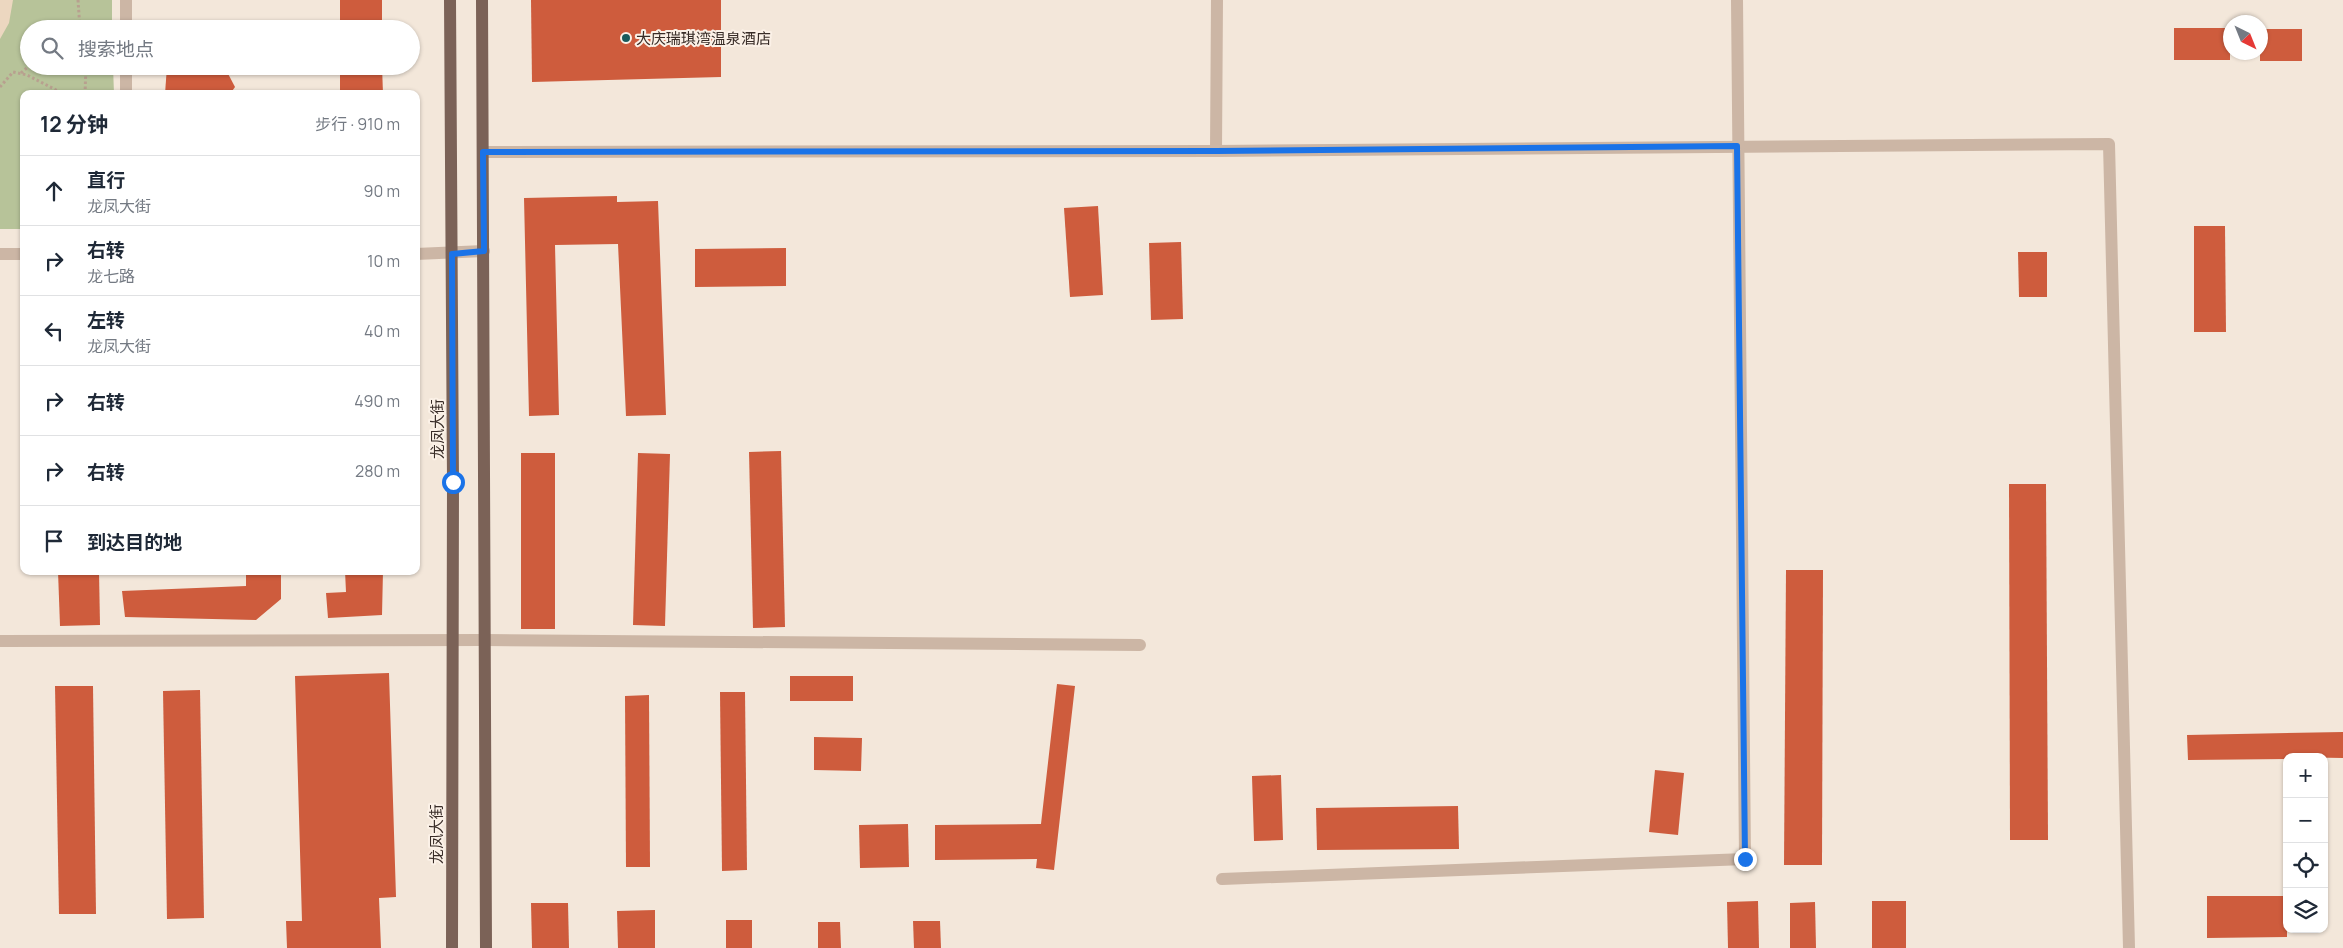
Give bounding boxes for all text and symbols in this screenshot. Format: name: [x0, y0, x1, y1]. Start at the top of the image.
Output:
north arrow: [2223, 15, 2268, 60]
search box: [20, 20, 420, 75]
place label: 大庆瑞琪湾温泉酒店: [636, 28, 771, 49]
marker: 大庆瑞琪湾温泉酒店: [620, 32, 632, 44]
icon: search: [38, 34, 66, 62]
text: 搜索地点: [78, 36, 154, 62]
text: 12 分钟: [40, 110, 108, 138]
text: 步行 · 910 m: [315, 113, 400, 135]
text: 直行: [87, 167, 125, 193]
icon: ahead: [40, 177, 68, 205]
text: 90 m: [364, 180, 400, 202]
text: 龙凤大街: [87, 195, 151, 217]
text: 右转: [87, 237, 125, 263]
icon: right: [40, 247, 68, 275]
text: 10 m: [367, 250, 400, 272]
text: 龙七路: [87, 265, 135, 287]
text: 左转: [87, 307, 125, 333]
icon: left: [40, 317, 68, 345]
text: 40 m: [364, 320, 400, 342]
text: 龙凤大街: [87, 335, 151, 357]
icon: right: [40, 387, 68, 415]
text: 右转: [87, 389, 125, 415]
text: 490 m: [354, 390, 400, 412]
street label: 龙凤大街: [427, 399, 448, 459]
icon: right: [40, 457, 68, 485]
text: 右转: [87, 459, 125, 485]
text: 280 m: [355, 460, 400, 482]
route start: [442, 471, 465, 494]
icon: arrive: [40, 527, 68, 555]
text: 到达目的地: [87, 529, 182, 555]
map controls: [2283, 753, 2328, 933]
button: +: [2283, 753, 2328, 798]
button: −: [2283, 798, 2328, 843]
street label: 龙凤大街: [426, 804, 447, 864]
button: locate: [2283, 843, 2328, 888]
route end: [1734, 848, 1757, 871]
button: layers: [2283, 888, 2328, 933]

